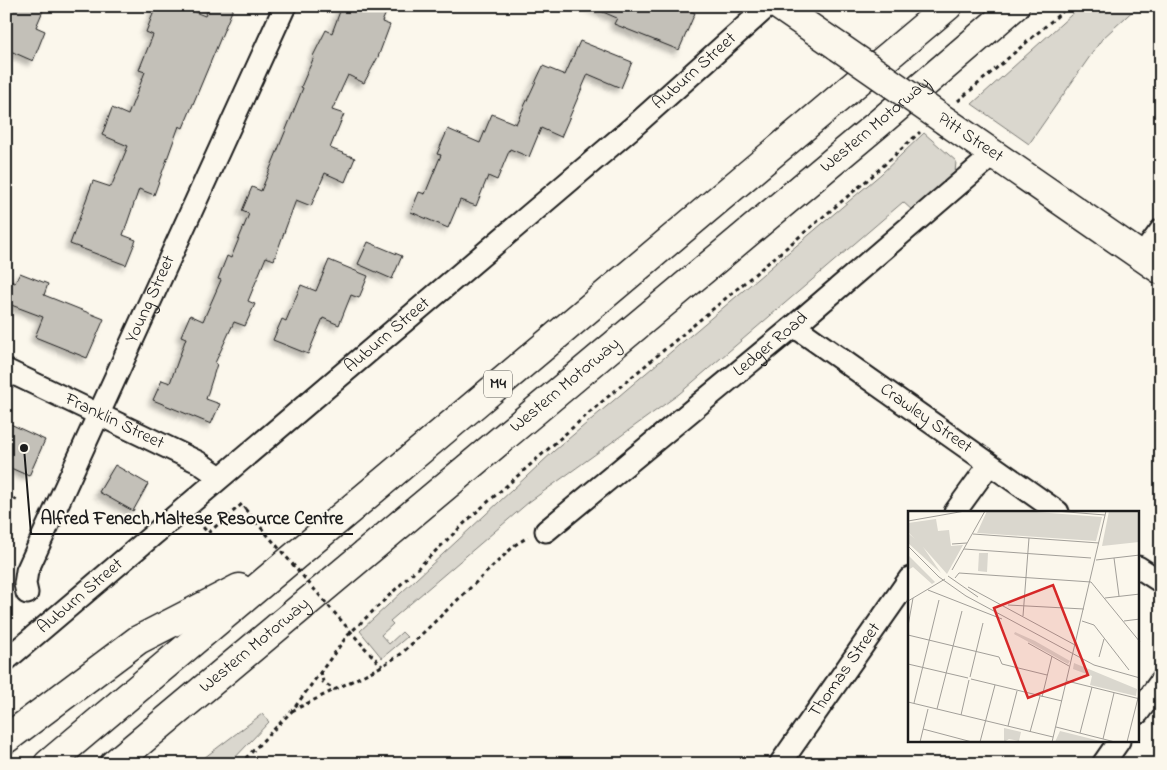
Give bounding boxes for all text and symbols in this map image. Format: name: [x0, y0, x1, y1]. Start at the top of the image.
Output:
street label: Auburn Street: [647, 27, 743, 116]
street label: Western Motorway: [815, 71, 936, 180]
street label: Pitt Street: [932, 106, 1008, 170]
street label: Young Street: [120, 251, 182, 348]
street label: Auburn Street: [339, 291, 436, 380]
street label: Ledger Road: [728, 306, 814, 384]
street label: Western Motorway: [505, 332, 626, 440]
road number: M4: [484, 370, 512, 398]
street label: Crawley Street: [874, 377, 977, 460]
street label: Franklin Street: [59, 386, 168, 457]
callout: Alfred Fenech Maltese Resource Centre: [31, 500, 353, 534]
text: Alfred Fenech Maltese Resource Centre: [41, 506, 344, 533]
inset map: [908, 511, 1140, 742]
street label: Auburn Street: [32, 552, 129, 641]
street label: Western Motorway: [194, 592, 316, 700]
street label: Thomas Street: [803, 618, 888, 724]

